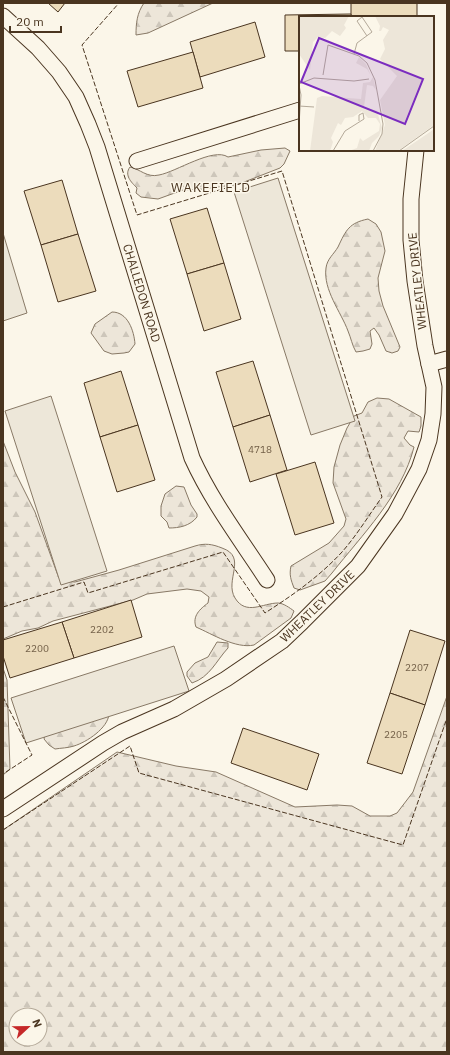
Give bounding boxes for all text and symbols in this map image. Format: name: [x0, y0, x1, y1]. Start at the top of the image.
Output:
scale bar: [10, 8, 61, 34]
text: 20 m: [16, 14, 44, 29]
inset map: [299, 16, 434, 151]
district label: WAKEFIELD: [171, 179, 251, 196]
street label: WHEATLEY DRIVE: [404, 232, 430, 330]
street label: CHALLEDON ROAD: [120, 242, 164, 344]
house number: 4718: [248, 443, 272, 456]
street label: WHEATLEY DRIVE: [277, 567, 357, 645]
house number: 2202: [90, 623, 114, 636]
house number: 2200: [25, 642, 49, 655]
house number: 2207: [405, 661, 429, 674]
house number: 2205: [384, 728, 408, 741]
north arrow: [8, 1007, 48, 1047]
text: N: [29, 1017, 45, 1030]

